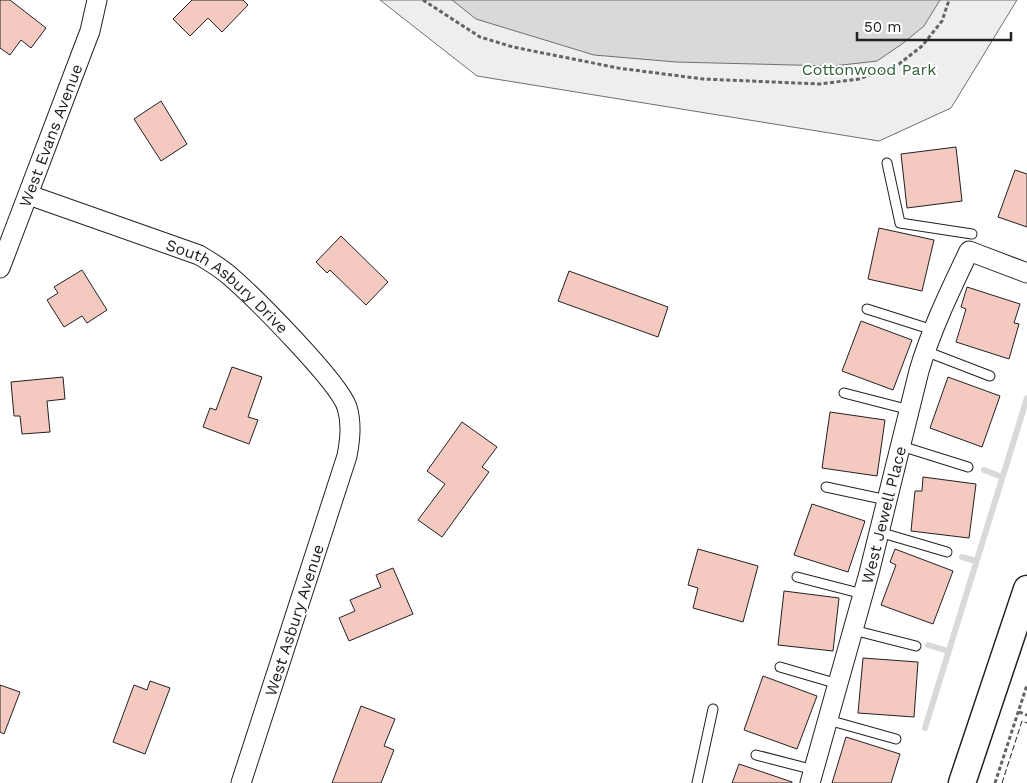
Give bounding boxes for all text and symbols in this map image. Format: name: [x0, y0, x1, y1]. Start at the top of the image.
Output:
scale bar: [857, 10, 1011, 42]
text: 50 m: [864, 18, 901, 36]
park label: Cottonwood Park: [802, 60, 936, 79]
street label: West Evans Avenue: [15, 61, 87, 210]
street label: South Asbury Drive: [163, 235, 292, 338]
street label: West Jewell Place: [857, 444, 910, 586]
street label: West Asbury Avenue: [261, 542, 328, 699]

